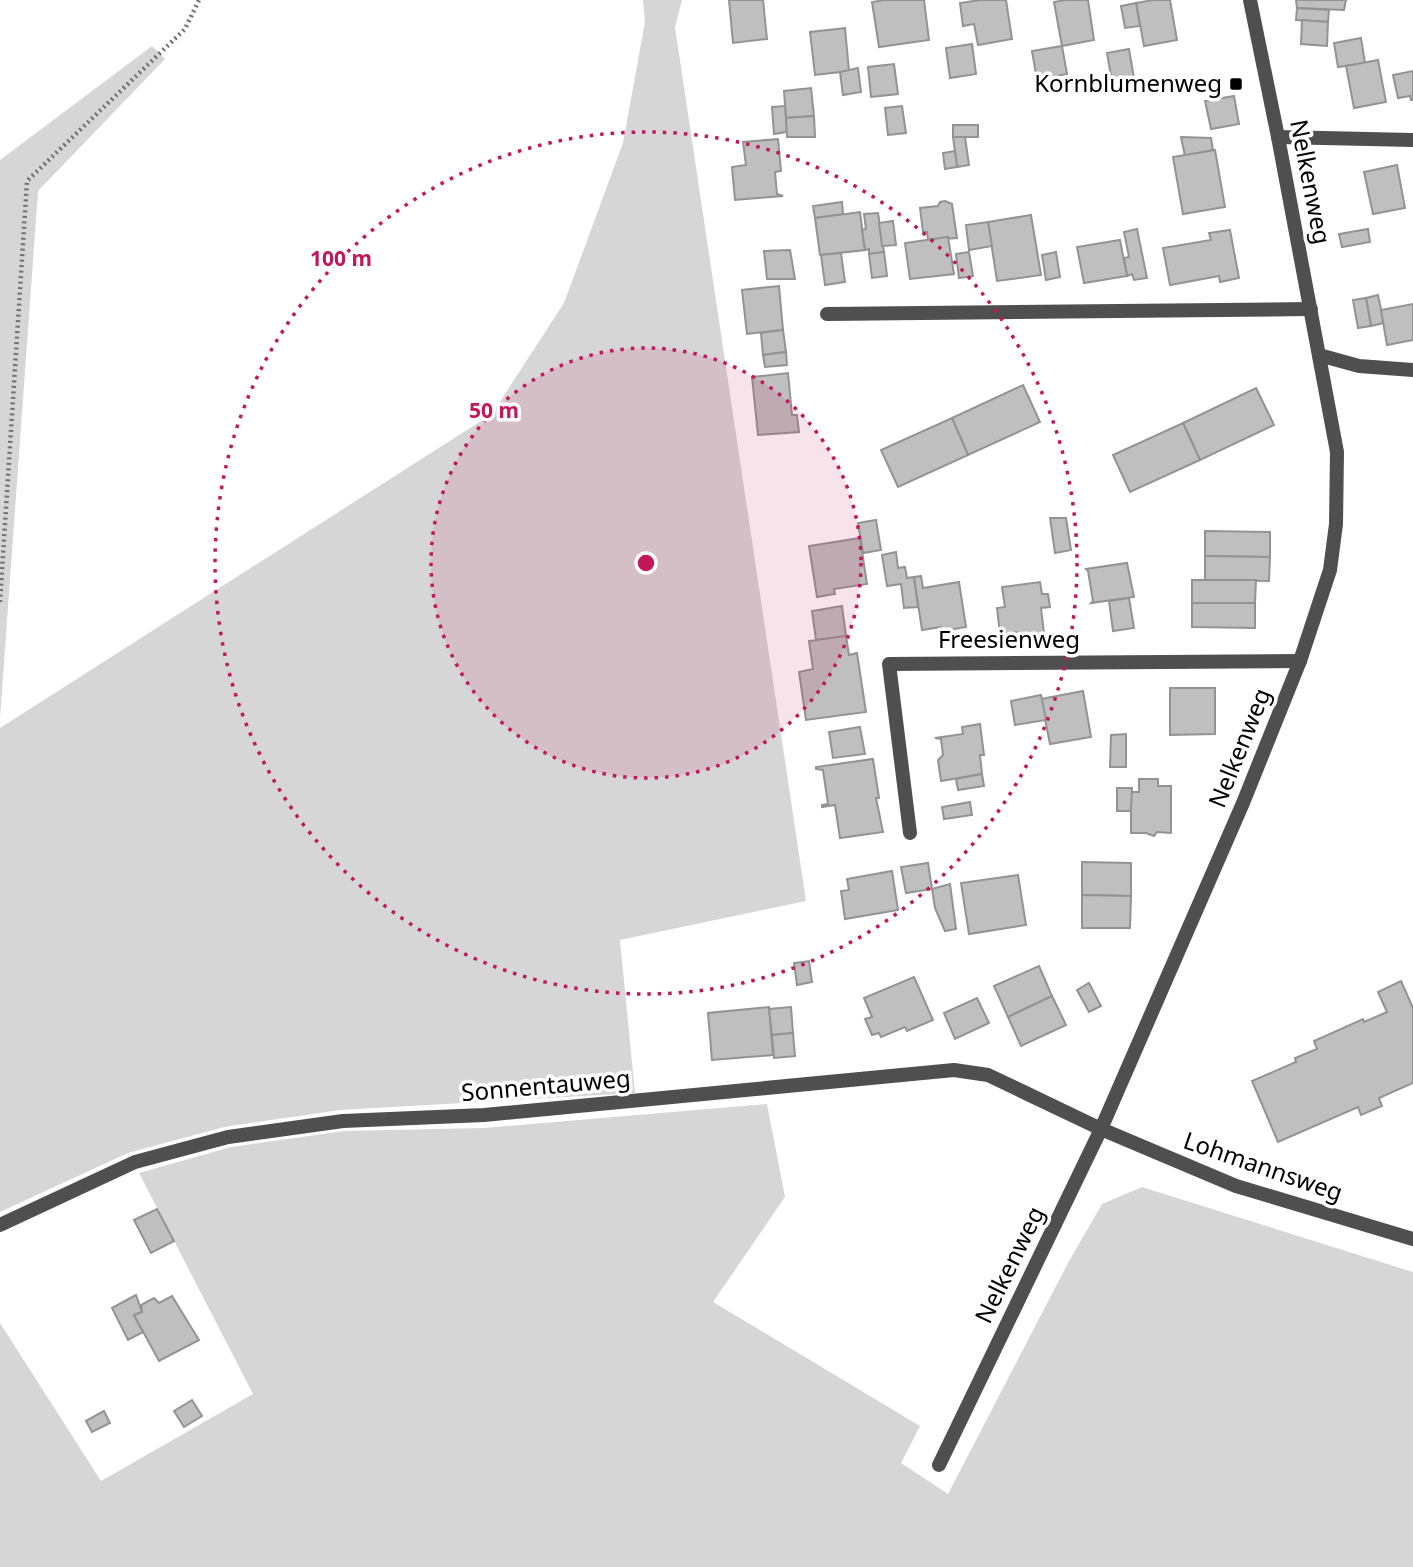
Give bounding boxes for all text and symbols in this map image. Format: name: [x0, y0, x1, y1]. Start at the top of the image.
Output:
place label: Kornblumenweg: [1034, 66, 1222, 99]
marker: Kornblumenweg: [1228, 76, 1244, 92]
street label: Nelkenweg: [1283, 117, 1340, 247]
text: 100 m: [310, 244, 372, 272]
text: 50 m: [469, 396, 519, 424]
centre of rings: [634, 551, 658, 575]
street label: Freesienweg: [938, 622, 1080, 655]
street label: Nelkenweg: [1200, 683, 1278, 812]
street label: Sonnentauweg: [460, 1061, 632, 1108]
street label: Lohmannsweg: [1180, 1123, 1347, 1208]
street label: Nelkenweg: [966, 1200, 1051, 1328]

